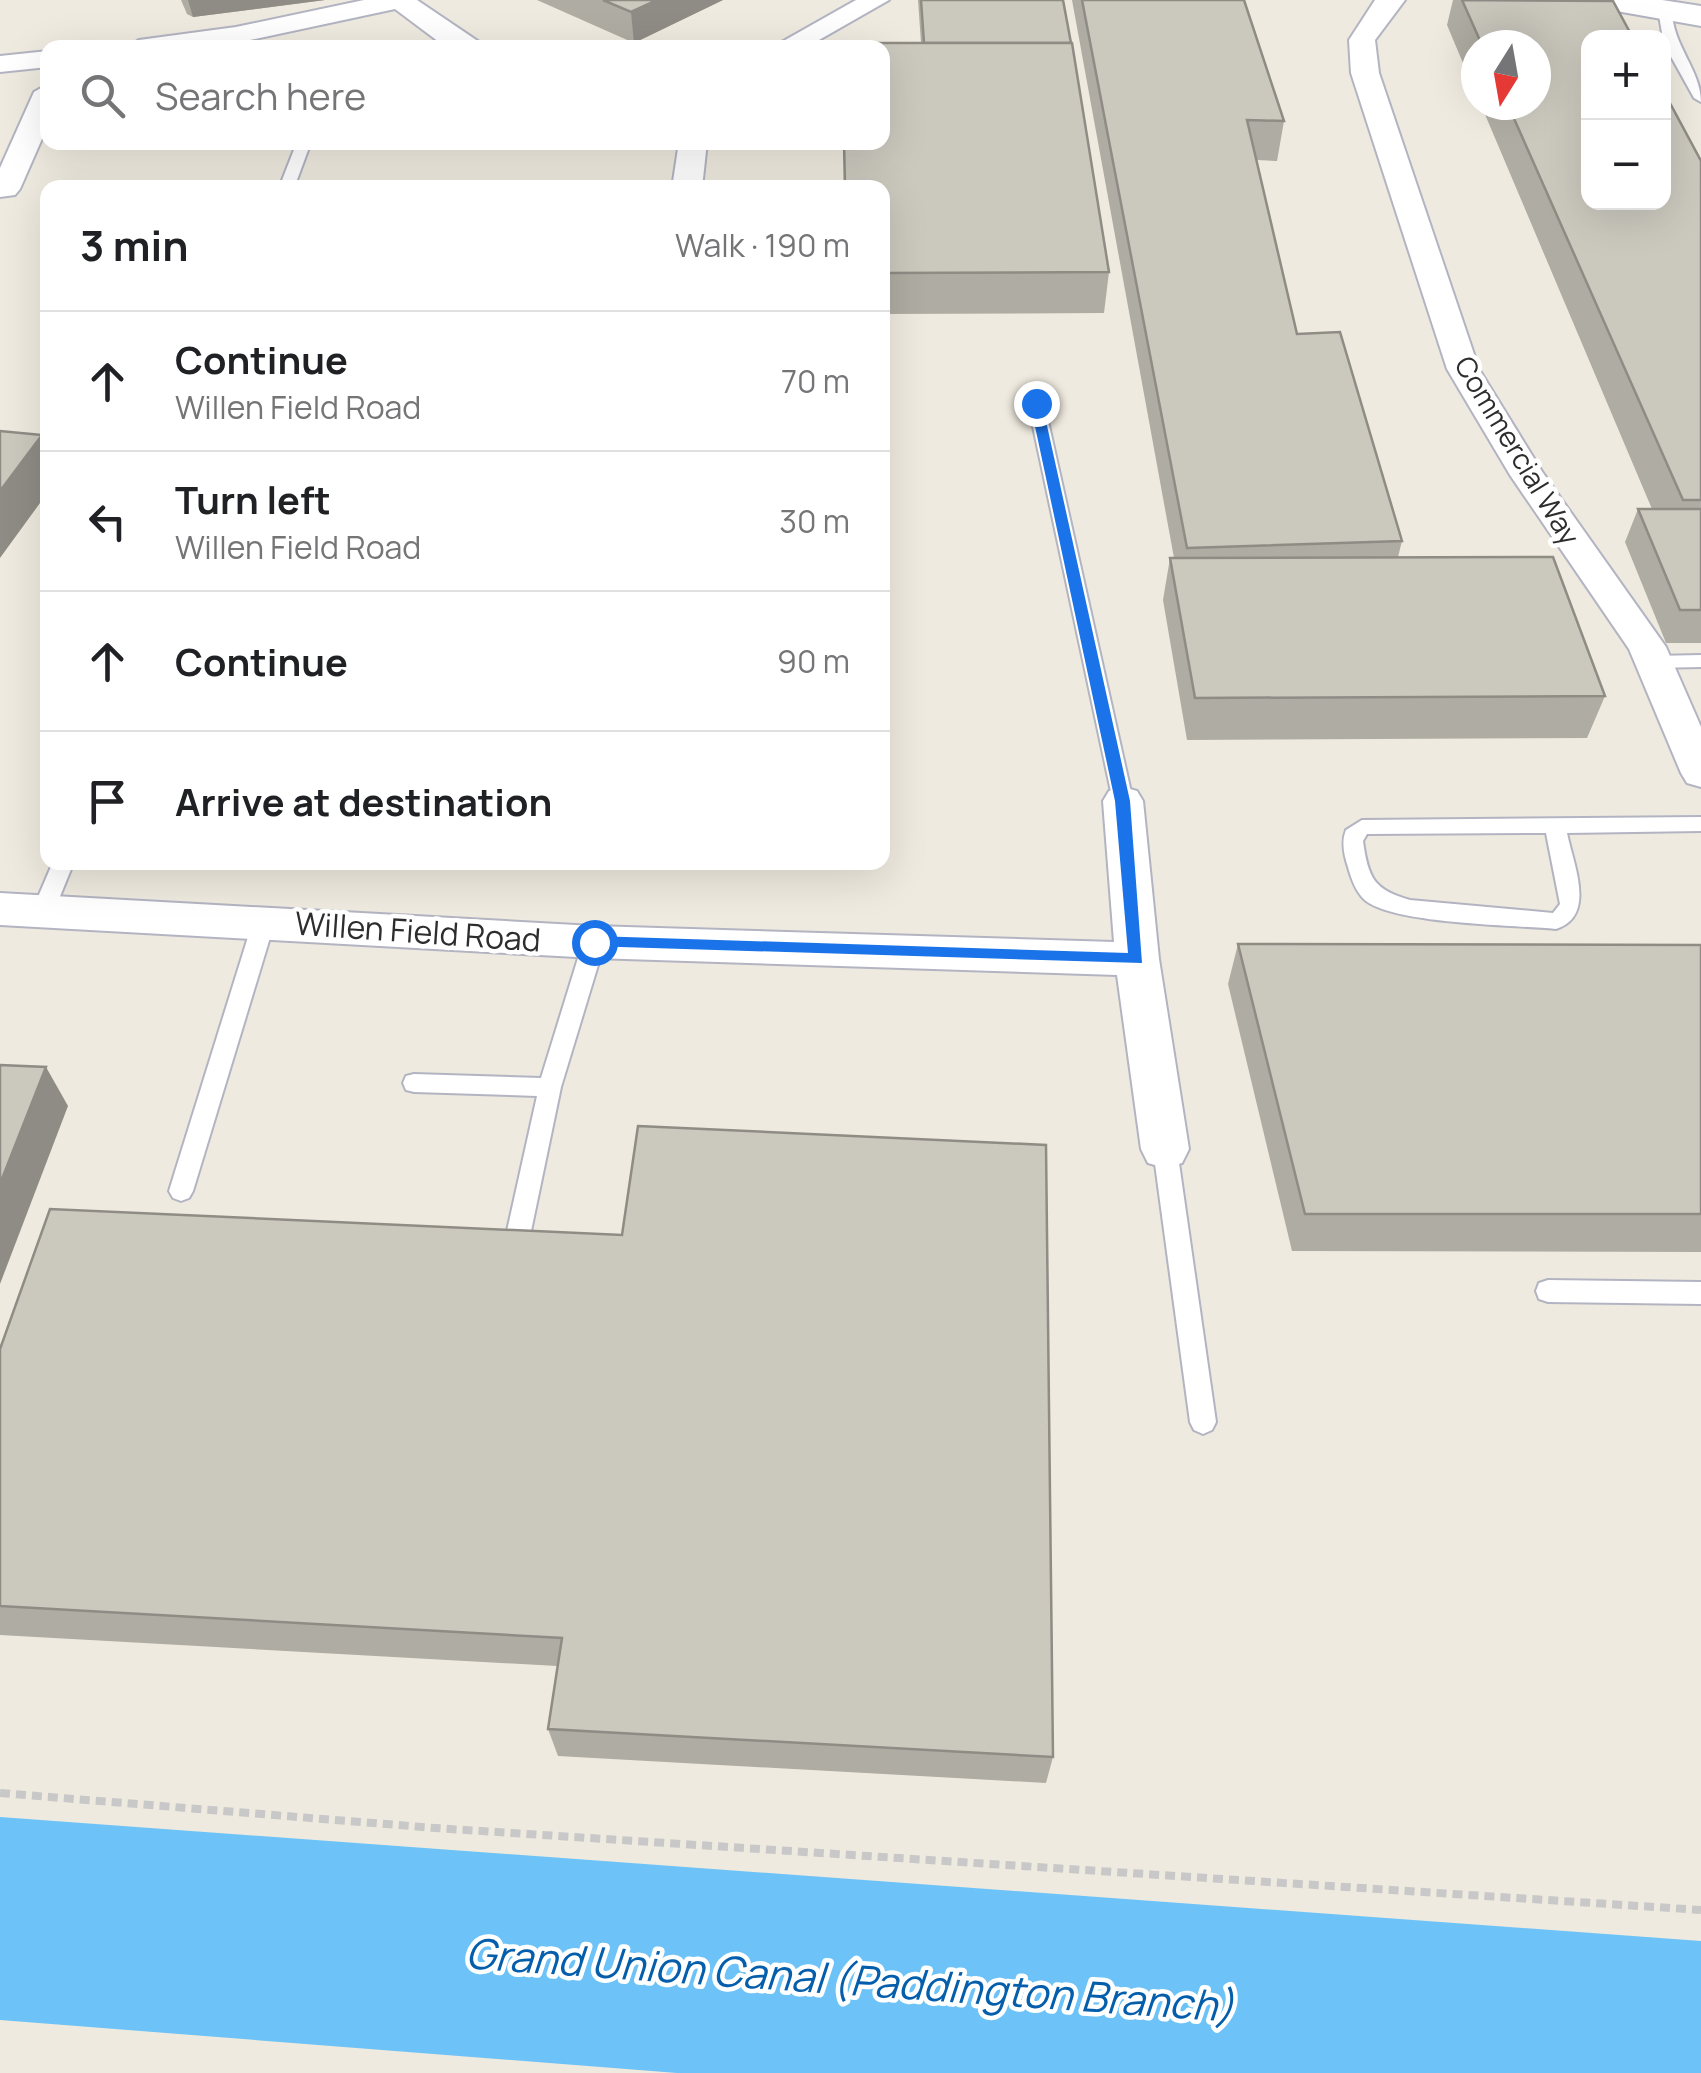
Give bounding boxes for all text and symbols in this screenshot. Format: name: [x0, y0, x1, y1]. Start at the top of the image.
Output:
north arrow: [1461, 30, 1551, 120]
map controls: [1581, 30, 1671, 210]
button: +: [1581, 30, 1671, 120]
search box: [40, 40, 890, 150]
icon: search: [75, 68, 130, 123]
text: Search here: [155, 69, 366, 121]
button: −: [1581, 120, 1671, 210]
text: 3 min: [80, 216, 189, 274]
text: Walk · 190 m: [675, 223, 850, 267]
text: Continue: [175, 333, 348, 385]
street label: Commercial Way: [1447, 349, 1589, 552]
icon: ahead: [80, 354, 135, 409]
text: 70 m: [781, 359, 850, 403]
route end: [1014, 381, 1060, 427]
text: Willen Field Road: [175, 385, 421, 429]
text: Turn left: [175, 473, 331, 525]
icon: left: [80, 494, 135, 549]
text: 30 m: [779, 499, 850, 543]
text: Willen Field Road: [175, 525, 421, 569]
icon: ahead: [80, 634, 135, 689]
text: Continue: [175, 635, 348, 687]
text: 90 m: [777, 639, 850, 683]
icon: arrive: [80, 774, 135, 829]
text: Arrive at destination: [175, 775, 552, 827]
street label: Willen Field Road: [294, 900, 542, 962]
route start: [572, 920, 618, 966]
water label: Grand Union Canal (Paddington Branch): [464, 1923, 1236, 2035]

